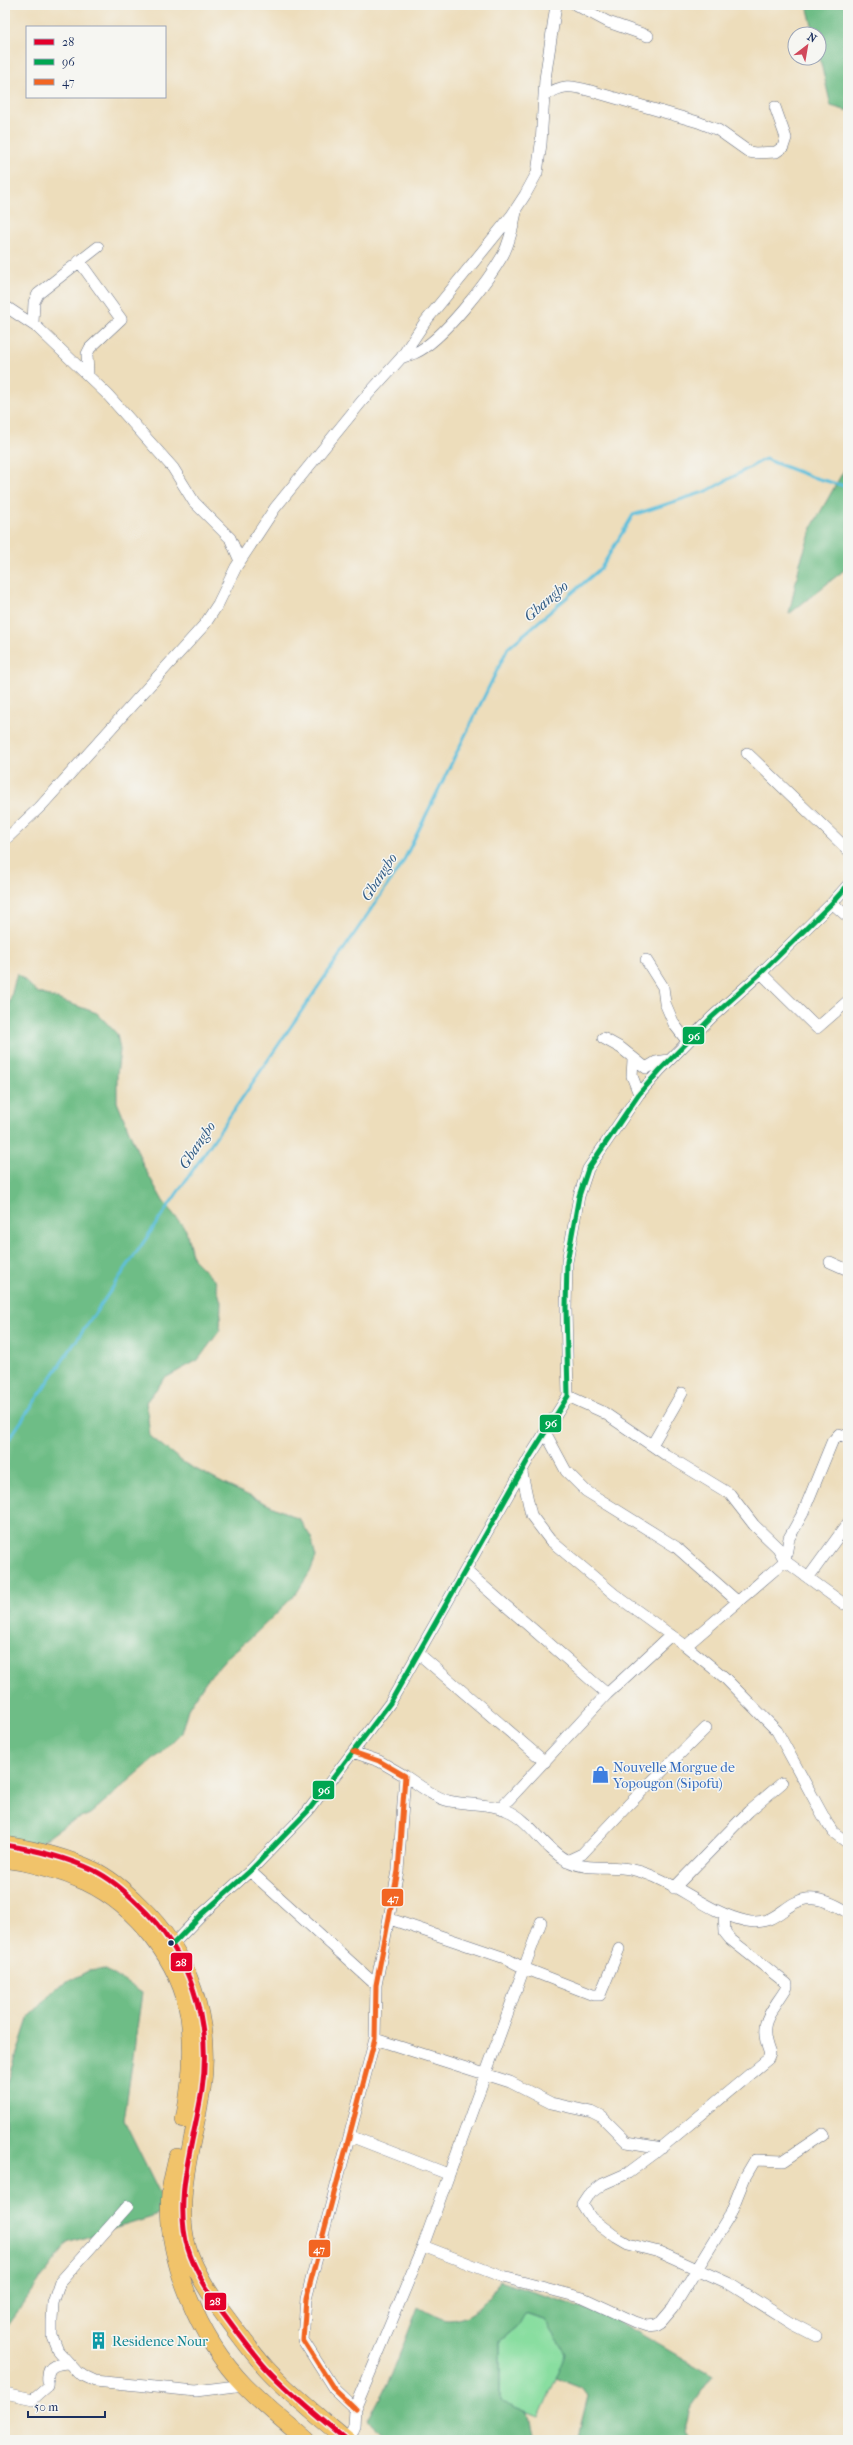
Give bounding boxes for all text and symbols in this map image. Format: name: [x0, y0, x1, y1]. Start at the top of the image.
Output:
legend: [26, 26, 166, 98]
north arrow: [787, 26, 827, 66]
text: N: [805, 30, 819, 46]
text: 28: [62, 35, 74, 49]
text: 96: [62, 55, 75, 69]
text: 47: [62, 75, 75, 89]
water label: Gbangbo: [520, 577, 572, 625]
water label: Gbangbo: [357, 850, 401, 904]
line badge: 96: [682, 1026, 705, 1045]
text: 96: [687, 1030, 701, 1043]
water label: Gbangbo: [175, 1118, 219, 1172]
line badge: 96: [539, 1414, 562, 1433]
text: 96: [544, 1417, 558, 1430]
place label: Nouvelle Morgue de Yopougon (Sipofu): [612, 1759, 735, 1792]
shop icon: Nouvelle Morgue de Yopougon (Sipofu): [590, 1765, 610, 1785]
line badge: 96: [312, 1780, 335, 1800]
text: 96: [317, 1784, 331, 1797]
line badge: 47: [381, 1888, 404, 1907]
text: 47: [386, 1892, 399, 1905]
unlabelled marker: [166, 1938, 176, 1948]
line badge: 28: [170, 1952, 193, 1972]
text: 28: [175, 1956, 187, 1969]
line badge: 47: [308, 2239, 331, 2258]
text: 47: [312, 2243, 325, 2256]
line badge: 28: [204, 2292, 227, 2311]
text: 28: [209, 2295, 221, 2308]
building icon: Residence Nour: [89, 2331, 109, 2351]
place label: Residence Nour: [112, 2333, 208, 2350]
scale bar: [28, 2393, 105, 2419]
text: 50 m: [34, 2400, 58, 2414]

